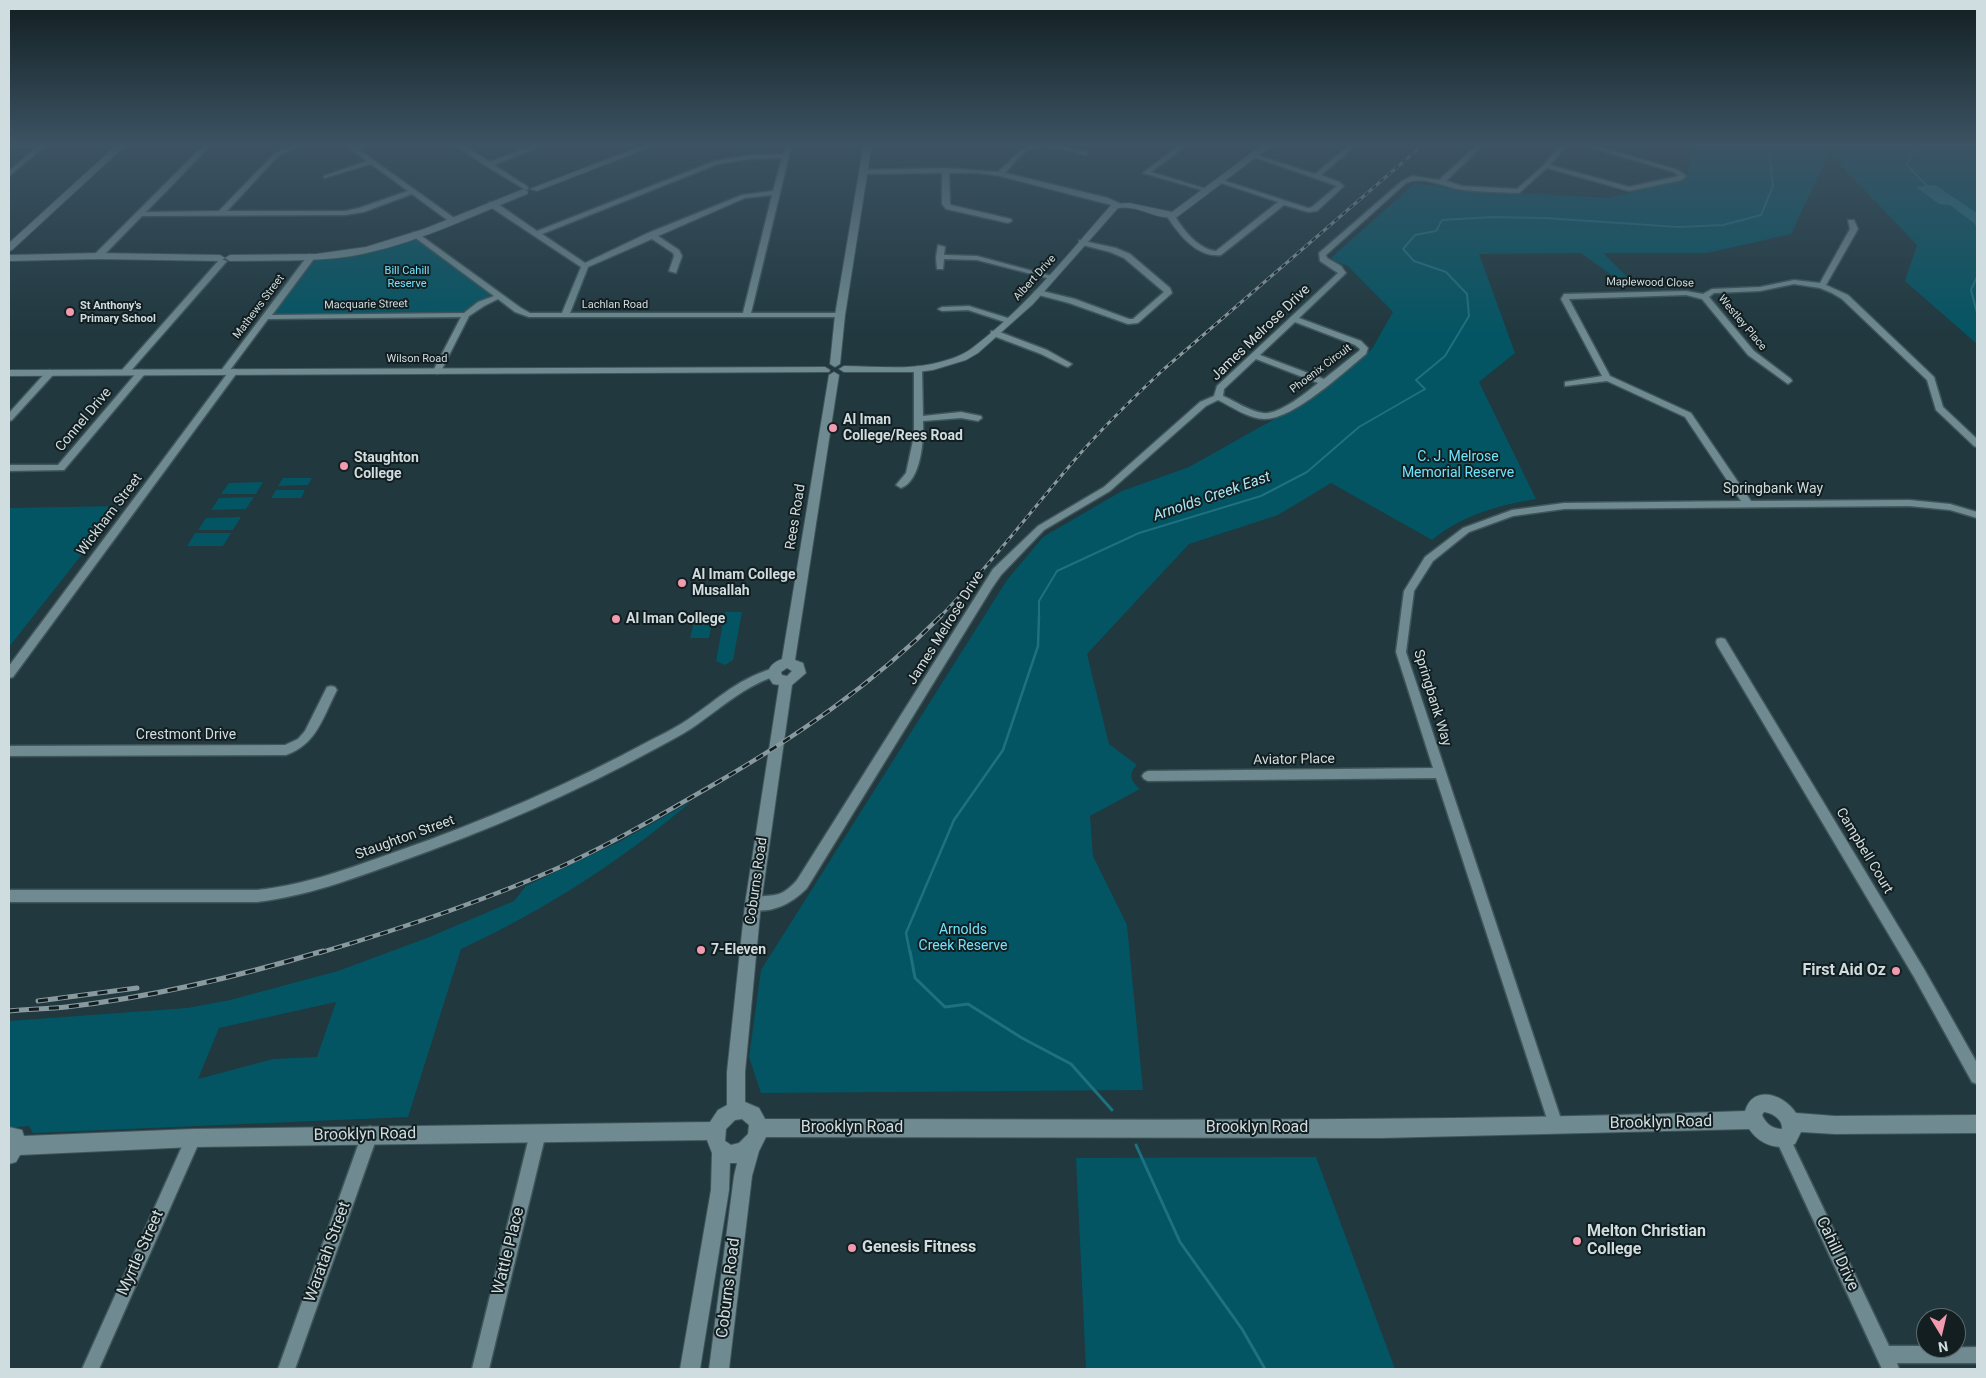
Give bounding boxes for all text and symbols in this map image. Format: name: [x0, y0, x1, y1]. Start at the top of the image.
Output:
street label: Albert Drive: [1011, 252, 1059, 304]
park label: Bill Cahill Reserve: [385, 264, 429, 290]
street label: Mathews Street: [231, 272, 287, 342]
street label: Maplewood Close: [1606, 276, 1694, 290]
street label: James Melrose Drive: [1208, 281, 1314, 385]
street label: Westley Place: [1715, 293, 1769, 353]
street label: Macquarie Street: [324, 298, 408, 312]
street label: Lachlan Road: [582, 298, 648, 312]
place label: St Anthony's Primary School: [80, 299, 156, 325]
marker: St Anthony's Primary School: [64, 306, 76, 318]
street label: Phoenix Circuit: [1288, 342, 1354, 396]
street label: Wilson Road: [386, 352, 448, 366]
street label: Connel Drive: [52, 385, 116, 455]
place label: Al Iman College/Rees Road: [843, 412, 963, 444]
marker: Al Iman College/Rees Road: [827, 422, 839, 434]
park label: C. J. Melrose Memorial Reserve: [1402, 449, 1514, 482]
place label: Staughton College: [354, 450, 419, 482]
marker: Staughton College: [338, 460, 350, 472]
water label: Arnolds Creek East: [1151, 468, 1273, 526]
street label: Wickham Street: [74, 471, 146, 559]
street label: Springbank Way: [1723, 481, 1823, 497]
street label: Rees Road: [783, 483, 809, 551]
place label: Al Imam College Musallah: [692, 567, 796, 600]
street label: James Melrose Drive: [904, 568, 988, 688]
marker: Al Imam College Musallah: [676, 577, 688, 589]
place label: Al Iman College: [626, 611, 725, 627]
marker: Al Iman College: [610, 613, 622, 625]
street label: Springbank Way: [1409, 648, 1455, 748]
street label: Crestmont Drive: [136, 727, 236, 743]
street label: Aviator Place: [1253, 751, 1335, 769]
street label: Campbell Court: [1832, 805, 1896, 897]
street label: Staughton Street: [353, 812, 457, 864]
street label: Coburns Road: [743, 836, 771, 926]
park label: Arnolds Creek Reserve: [919, 922, 1007, 954]
place label: 7-Eleven: [711, 942, 766, 958]
marker: 7-Eleven: [695, 944, 707, 956]
place label: First Aid Oz: [1802, 961, 1886, 981]
marker: First Aid Oz: [1890, 965, 1902, 977]
street label: Brooklyn Road: [1610, 1113, 1712, 1133]
street label: Brooklyn Road: [801, 1118, 903, 1138]
street label: Brooklyn Road: [1206, 1118, 1308, 1138]
street label: Brooklyn Road: [314, 1125, 416, 1145]
street label: Waratah Street: [301, 1199, 355, 1305]
street label: Wattle Place: [489, 1205, 529, 1297]
street label: Myrtle Street: [114, 1207, 168, 1299]
street label: Cahill Drive: [1811, 1214, 1863, 1294]
place label: Melton Christian College: [1587, 1222, 1706, 1260]
marker: Melton Christian College: [1571, 1235, 1583, 1247]
street label: Coburns Road: [713, 1237, 745, 1339]
place label: Genesis Fitness: [862, 1238, 976, 1258]
marker: Genesis Fitness: [846, 1242, 858, 1254]
north arrow: [1916, 1308, 1966, 1358]
text: N: [1937, 1338, 1949, 1356]

